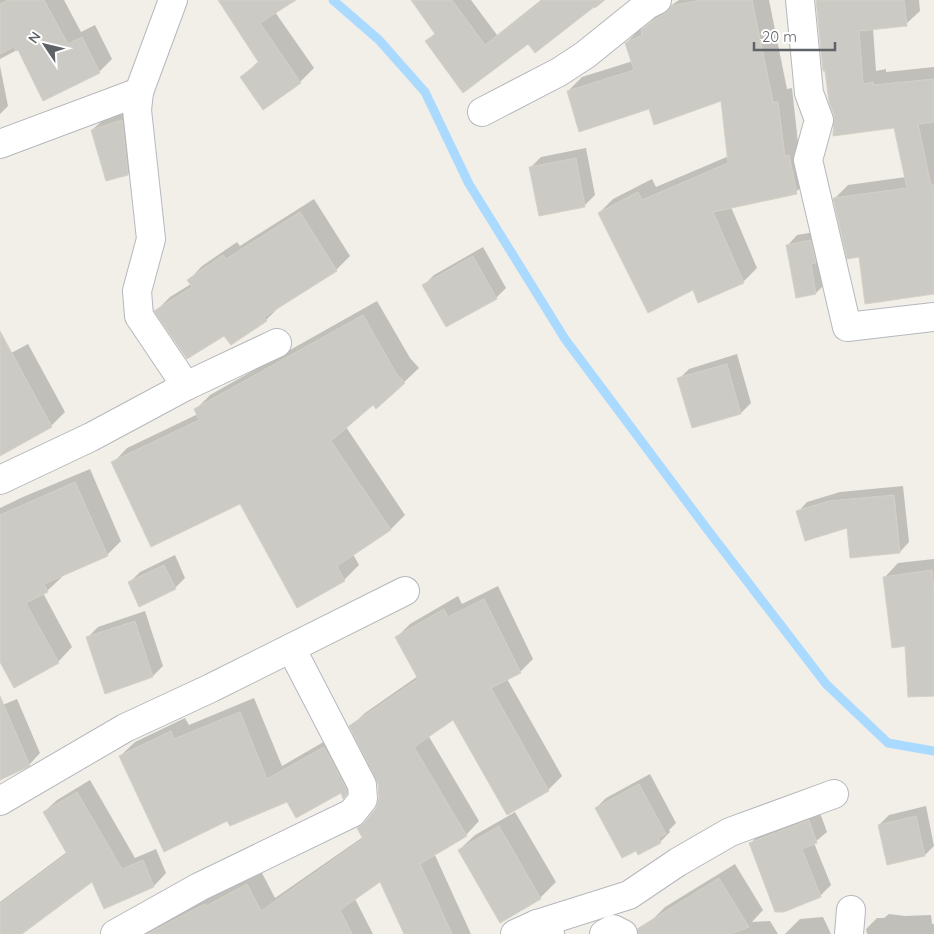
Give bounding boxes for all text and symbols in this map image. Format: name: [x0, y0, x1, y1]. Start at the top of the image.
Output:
north arrow: [20, 20, 70, 70]
scale bar: [754, 20, 835, 52]
text: 20 m: [762, 27, 797, 46]
text: N: [24, 28, 45, 47]

